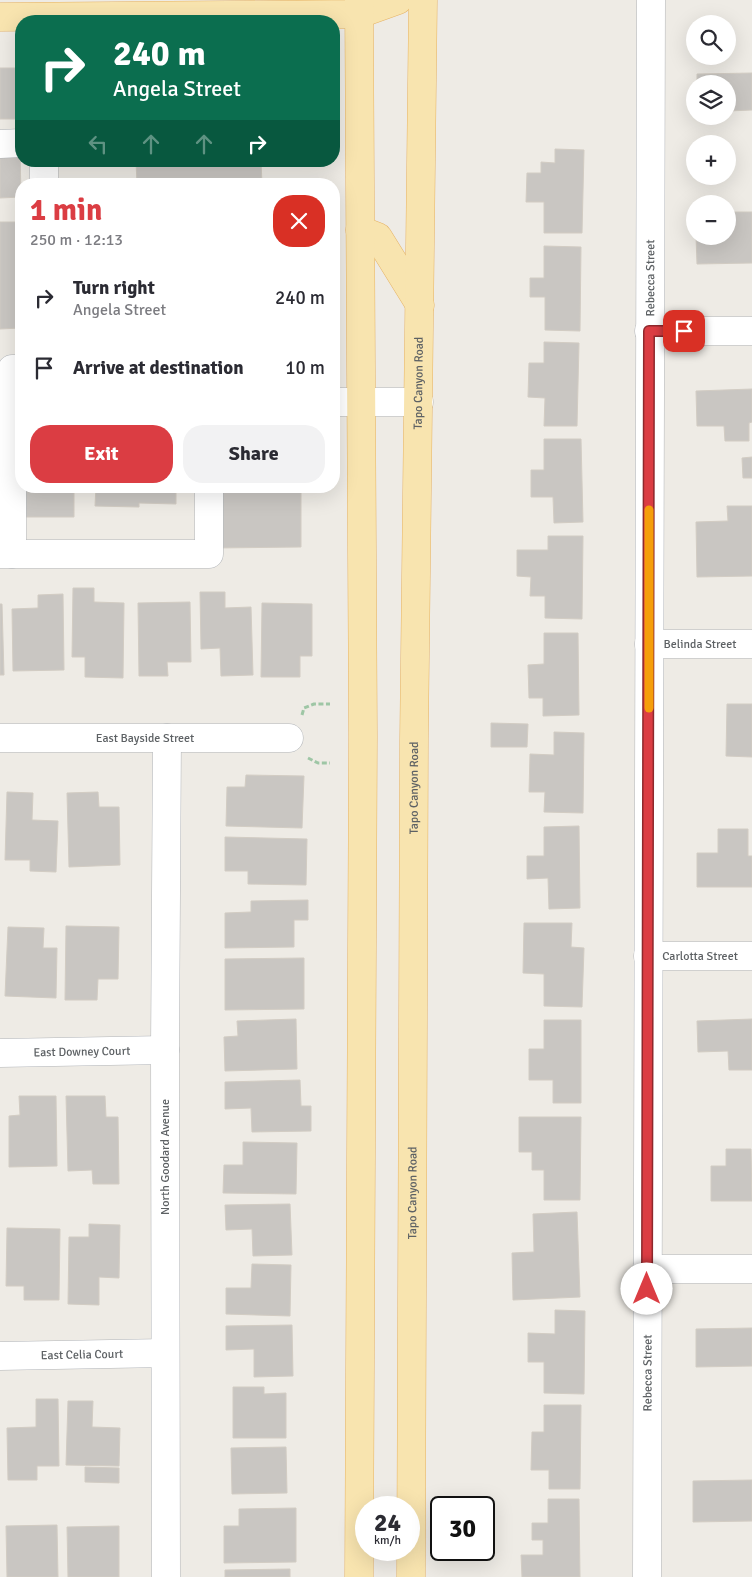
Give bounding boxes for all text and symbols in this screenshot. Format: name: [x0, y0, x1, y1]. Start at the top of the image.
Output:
map controls: [686, 15, 736, 245]
button: search: [686, 15, 736, 65]
text: 240 m: [113, 32, 206, 75]
icon: right: [30, 35, 95, 100]
text: Angela Street: [113, 75, 241, 102]
button: layers: [686, 75, 736, 125]
icon: left: [84, 130, 112, 158]
icon: ahead: [137, 130, 165, 158]
icon: ahead: [190, 130, 218, 158]
icon: right: [243, 130, 271, 158]
button: +: [686, 135, 736, 185]
text: 1 min: [30, 192, 102, 229]
button: close: [273, 195, 325, 247]
button: −: [686, 195, 736, 245]
text: 250 m · 12:13: [30, 230, 123, 250]
street label: Rebecca Street: [643, 240, 658, 316]
text: Turn right: [73, 276, 155, 300]
icon: right: [30, 284, 58, 312]
text: 240 m: [275, 286, 325, 310]
text: Angela Street: [73, 300, 166, 320]
pin: [663, 310, 705, 352]
icon: arrive: [670, 317, 698, 345]
street label: Tapo Canyon Road: [410, 337, 426, 429]
icon: arrive: [30, 354, 58, 382]
text: Arrive at destination: [73, 356, 244, 380]
text: 10 m: [285, 356, 325, 380]
button: Exit: [30, 425, 173, 483]
button: Share: [183, 425, 325, 483]
street label: Belinda Street: [664, 637, 736, 652]
street label: East Bayside Street: [96, 731, 194, 746]
street label: Tapo Canyon Road: [406, 742, 421, 834]
street label: Carlotta Street: [662, 949, 738, 964]
street label: East Downey Court: [33, 1043, 131, 1060]
street label: North Goodard Avenue: [158, 1099, 173, 1215]
street label: Tapo Canyon Road: [405, 1147, 420, 1239]
position arrow: [620, 1262, 672, 1314]
street label: Rebecca Street: [640, 1335, 655, 1411]
street label: East Celia Court: [41, 1346, 123, 1363]
speed limit sign: 30: [430, 1496, 495, 1561]
text: 24: [374, 1507, 401, 1538]
text: km/h: [374, 1533, 401, 1548]

